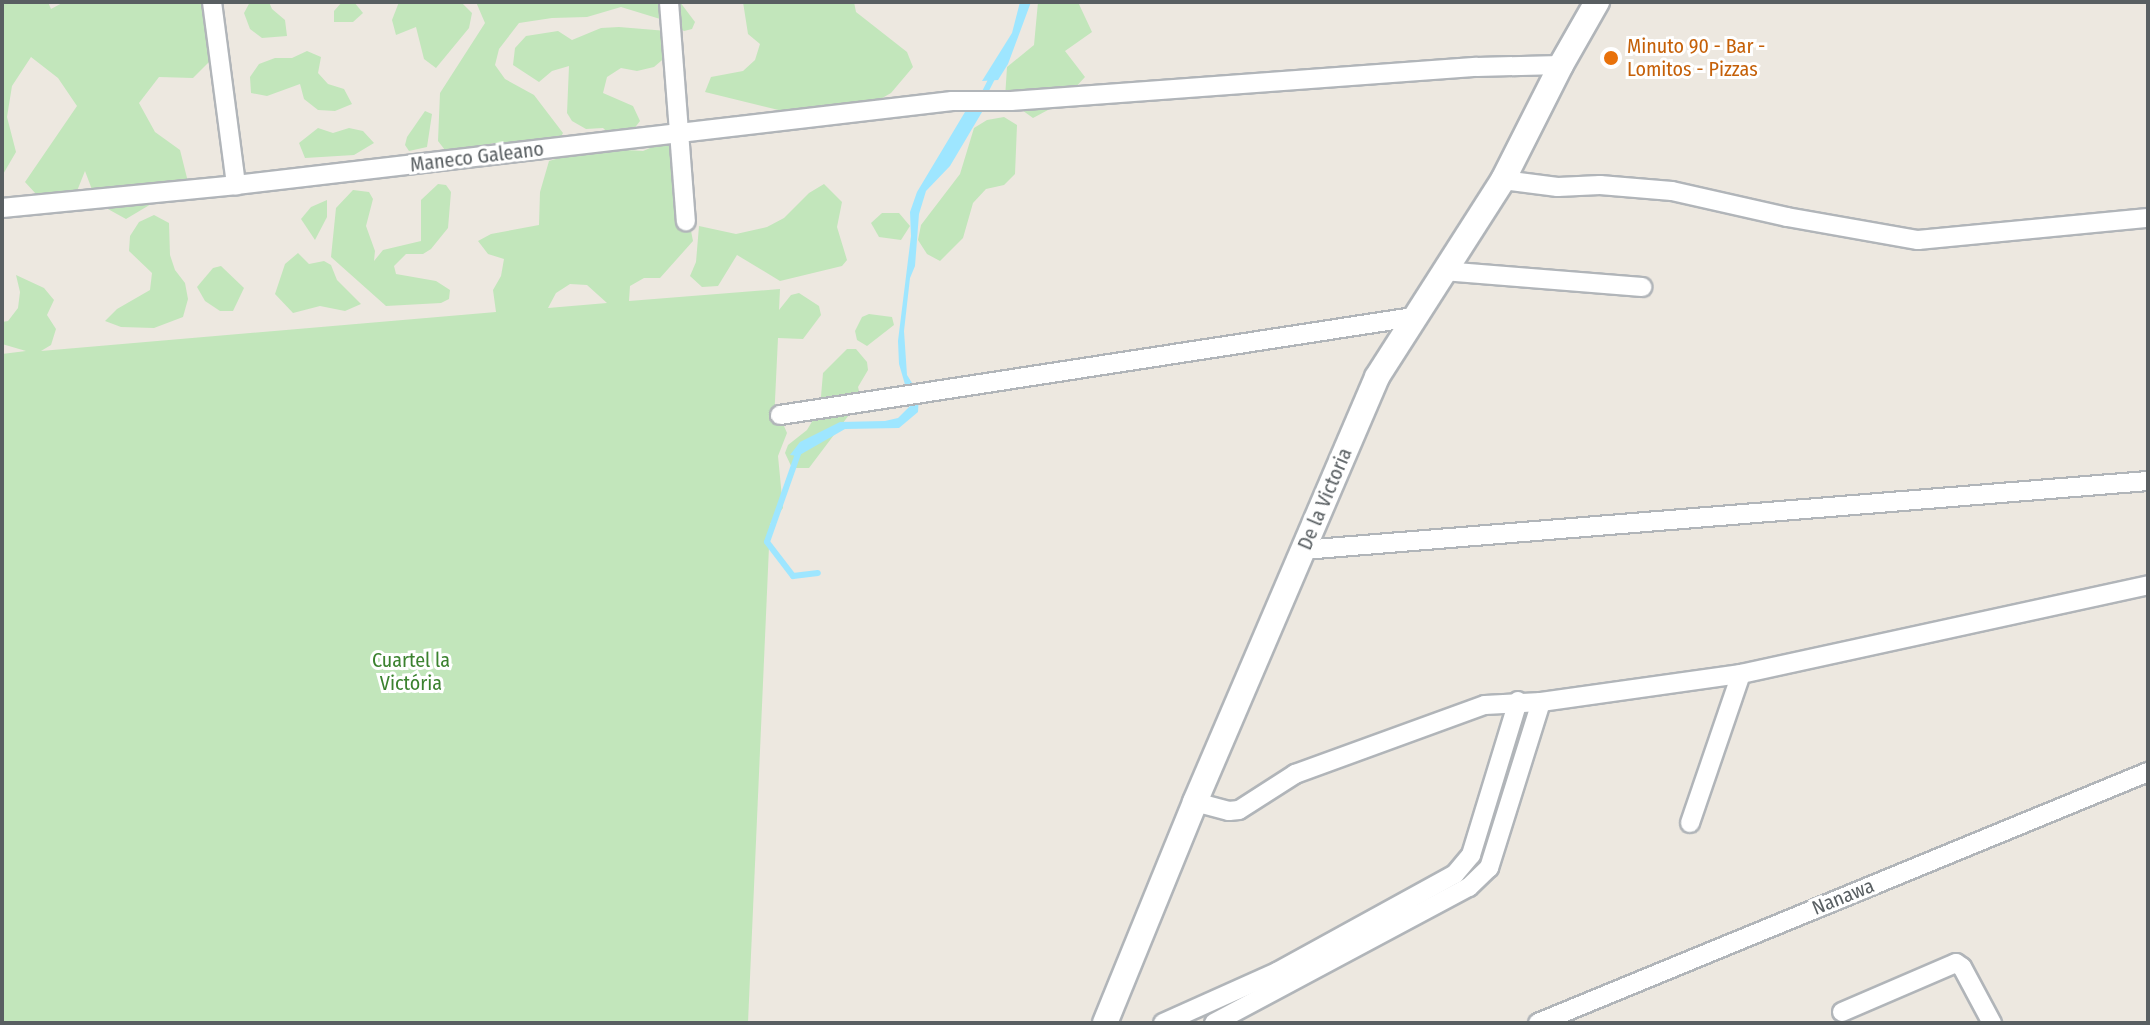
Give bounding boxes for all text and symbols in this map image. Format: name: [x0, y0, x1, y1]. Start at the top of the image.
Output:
place label: Minuto 90 - Bar - Lomitos - Pizzas: [1627, 34, 1765, 81]
marker: Minuto 90 - Bar - Lomitos - Pizzas: [1602, 49, 1620, 67]
street label: Maneco Galeano: [409, 137, 545, 177]
street label: De la Victoria: [1293, 444, 1357, 554]
park label: Cuartel la Victória: [372, 648, 450, 695]
street label: Nanawa: [1808, 874, 1878, 920]

